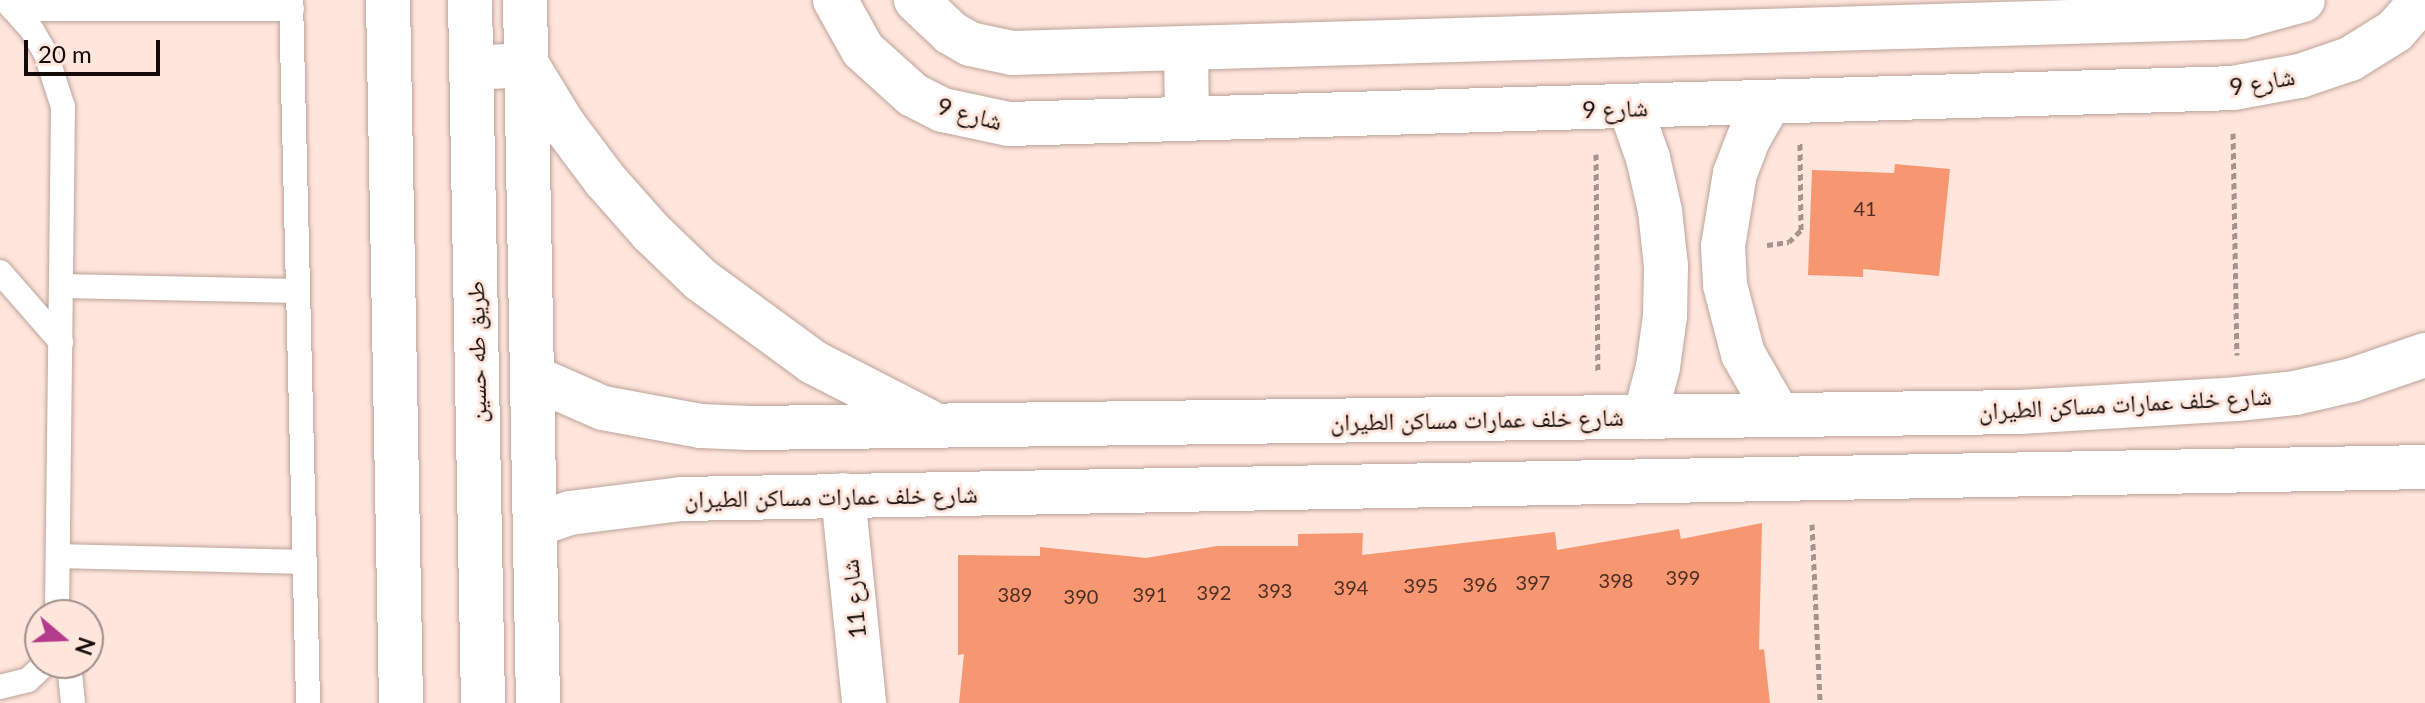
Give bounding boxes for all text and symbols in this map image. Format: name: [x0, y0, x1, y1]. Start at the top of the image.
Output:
scale bar: [28, 24, 164, 74]
text: 20 m: [38, 39, 92, 68]
street label: شارع 9: [2227, 61, 2297, 101]
street label: شارع 9: [935, 91, 1005, 135]
street label: شارع 9: [1582, 92, 1648, 124]
house number: 41: [1853, 196, 1877, 220]
street label: طريق طه حسين: [460, 281, 492, 423]
street label: شارع خلف عمارات مساكن الطيران: [1978, 381, 2272, 425]
street label: شارع خلف عمارات مساكن الطيران: [1330, 402, 1624, 436]
street label: شارع خلف عمارات مساكن الطيران: [684, 479, 978, 513]
street label: شارع 11: [835, 558, 871, 640]
house number: 399: [1666, 565, 1700, 589]
house number: 398: [1599, 568, 1633, 592]
house number: 397: [1516, 570, 1550, 594]
house number: 396: [1463, 572, 1497, 596]
house number: 395: [1404, 573, 1438, 597]
house number: 394: [1334, 575, 1368, 599]
house number: 393: [1258, 578, 1292, 602]
house number: 392: [1197, 580, 1231, 604]
house number: 389: [998, 582, 1032, 606]
house number: 391: [1133, 582, 1167, 606]
house number: 390: [1064, 584, 1098, 608]
north arrow: [24, 599, 104, 679]
text: N: [70, 634, 101, 659]

